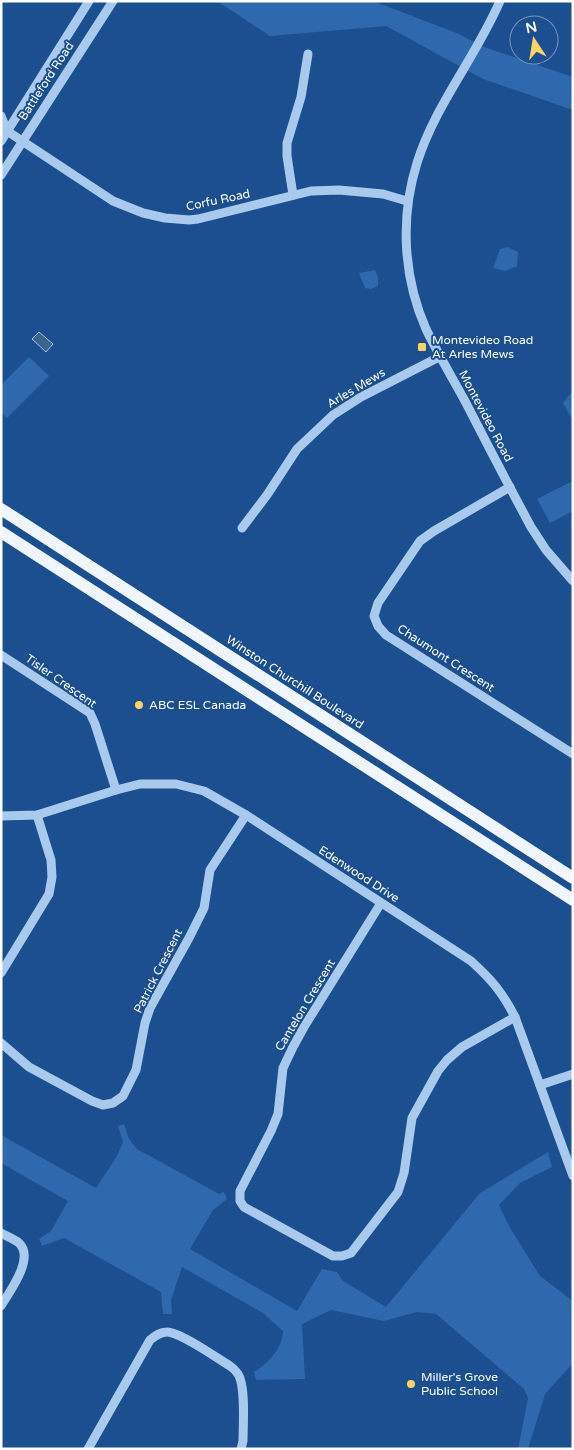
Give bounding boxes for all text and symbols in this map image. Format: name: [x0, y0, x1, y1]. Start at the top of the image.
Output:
north arrow: [509, 15, 559, 65]
text: N: [524, 18, 539, 37]
street label: Battleford Road: [15, 39, 77, 123]
street label: Corfu Road: [185, 186, 251, 214]
place label: Montevideo Road At Arles Mews: [432, 333, 533, 361]
marker: Montevideo Road At Arles Mews: [416, 341, 428, 353]
street label: Arles Mews: [324, 365, 388, 411]
street label: Montevideo Road: [456, 368, 516, 464]
street label: Chaumont Crescent: [395, 621, 498, 695]
street label: Winston Churchill Boulevard: [224, 632, 366, 732]
street label: Tisler Crescent: [23, 651, 100, 711]
place label: ABC ESL Canada: [149, 698, 246, 712]
marker: ABC ESL Canada: [133, 699, 145, 711]
street label: Edenwood Drive: [316, 843, 402, 905]
street label: Patrick Crescent: [131, 926, 185, 1015]
street label: Cantelon Crescent: [272, 956, 338, 1053]
place label: Miller's Grove Public School: [421, 1370, 498, 1398]
marker: Miller's Grove Public School: [405, 1378, 417, 1390]

